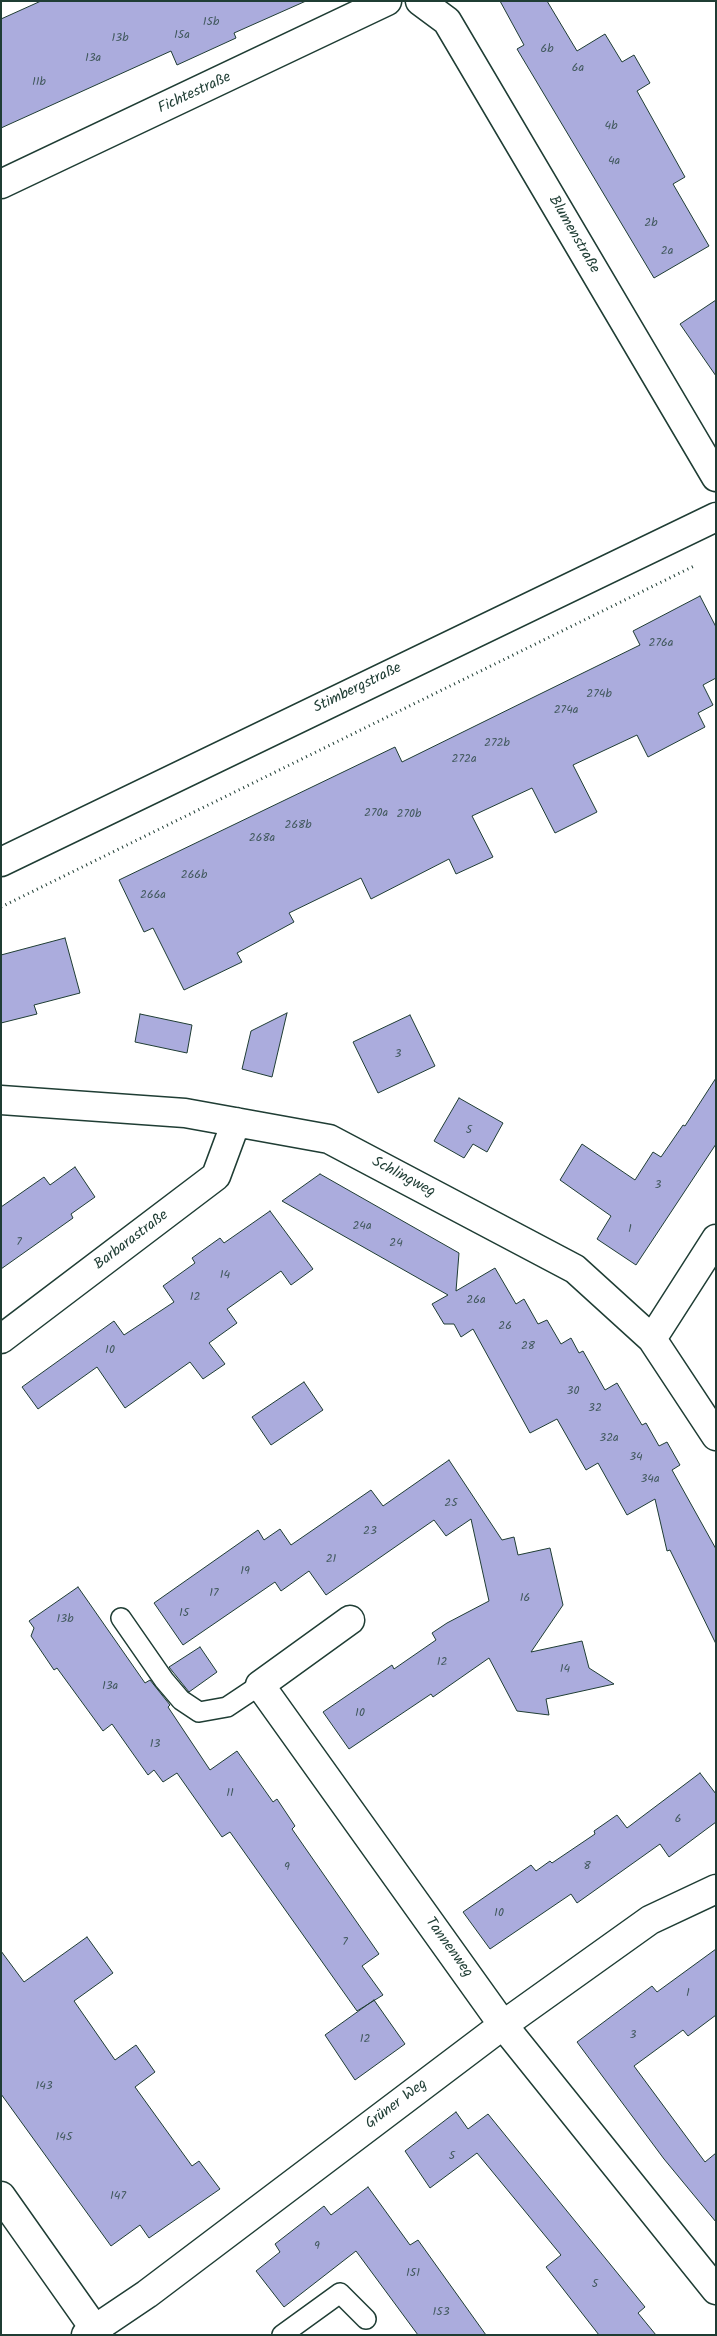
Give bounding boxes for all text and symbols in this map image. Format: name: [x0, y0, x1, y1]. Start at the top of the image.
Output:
house number: 15b: [203, 16, 219, 30]
house number: 15a: [174, 29, 190, 43]
house number: 13b: [112, 32, 128, 46]
house number: 6b: [541, 43, 553, 57]
house number: 13a: [85, 52, 101, 66]
house number: 6a: [572, 62, 584, 76]
street label: Fichtestraße: [156, 69, 234, 119]
house number: 11b: [32, 76, 46, 90]
house number: 4b: [605, 120, 617, 134]
house number: 4a: [608, 155, 620, 169]
street label: Blumenstraße: [543, 193, 603, 277]
house number: 2b: [644, 217, 658, 231]
house number: 2a: [661, 245, 673, 259]
house number: 276a: [649, 637, 673, 651]
street label: Stimbergstraße: [311, 660, 405, 718]
house number: 274b: [586, 688, 612, 702]
house number: 274a: [554, 704, 578, 718]
house number: 272b: [484, 737, 510, 751]
house number: 272a: [451, 753, 477, 767]
house number: 270a: [364, 807, 388, 821]
house number: 270b: [397, 808, 421, 822]
house number: 268b: [284, 819, 312, 833]
house number: 268a: [249, 832, 275, 846]
house number: 266b: [181, 869, 207, 883]
house number: 266a: [140, 889, 166, 903]
house number: 3: [395, 1048, 401, 1062]
house number: 5: [466, 1124, 472, 1138]
street label: Schlingweg: [368, 1154, 438, 1202]
house number: 3: [655, 1179, 661, 1193]
street label: Barbarastraße: [91, 1207, 173, 1275]
house number: 24a: [352, 1220, 372, 1234]
house number: 1: [628, 1223, 632, 1237]
house number: 7: [16, 1236, 22, 1250]
house number: 24: [389, 1237, 403, 1251]
house number: 14: [220, 1269, 230, 1283]
house number: 12: [190, 1291, 200, 1305]
house number: 26a: [466, 1294, 486, 1308]
house number: 26: [498, 1320, 512, 1334]
house number: 28: [521, 1340, 535, 1354]
house number: 10: [105, 1344, 115, 1358]
house number: 30: [567, 1385, 579, 1399]
house number: 32: [588, 1402, 602, 1416]
house number: 32a: [599, 1432, 619, 1446]
house number: 34: [629, 1451, 643, 1465]
house number: 34a: [640, 1473, 660, 1487]
house number: 25: [444, 1497, 458, 1511]
house number: 23: [363, 1525, 377, 1539]
house number: 21: [326, 1553, 336, 1567]
house number: 19: [240, 1565, 250, 1579]
house number: 17: [209, 1587, 219, 1601]
house number: 16: [520, 1592, 530, 1606]
house number: 15: [179, 1607, 189, 1621]
house number: 13b: [57, 1613, 73, 1627]
house number: 12: [437, 1656, 447, 1670]
house number: 14: [560, 1663, 570, 1677]
house number: 13a: [102, 1680, 118, 1694]
house number: 10: [355, 1707, 365, 1721]
house number: 13: [150, 1738, 160, 1752]
house number: 11: [226, 1787, 234, 1801]
house number: 6: [675, 1813, 681, 1827]
house number: 8: [583, 1860, 591, 1874]
house number: 9: [284, 1861, 290, 1875]
house number: 10: [494, 1907, 504, 1921]
street label: Tannenweg: [420, 1914, 476, 1982]
house number: 7: [342, 1936, 348, 1950]
house number: 1: [686, 1987, 690, 2001]
house number: 3: [630, 2029, 636, 2043]
house number: 12: [360, 2033, 370, 2047]
street label: Grüner Weg: [363, 2076, 431, 2134]
house number: 143: [35, 2080, 53, 2094]
house number: 145: [56, 2131, 72, 2145]
house number: 5: [449, 2150, 455, 2164]
house number: 147: [110, 2190, 126, 2204]
house number: 9: [314, 2240, 320, 2254]
house number: 151: [406, 2267, 420, 2281]
house number: 5: [592, 2278, 598, 2292]
house number: 153: [432, 2306, 450, 2320]

